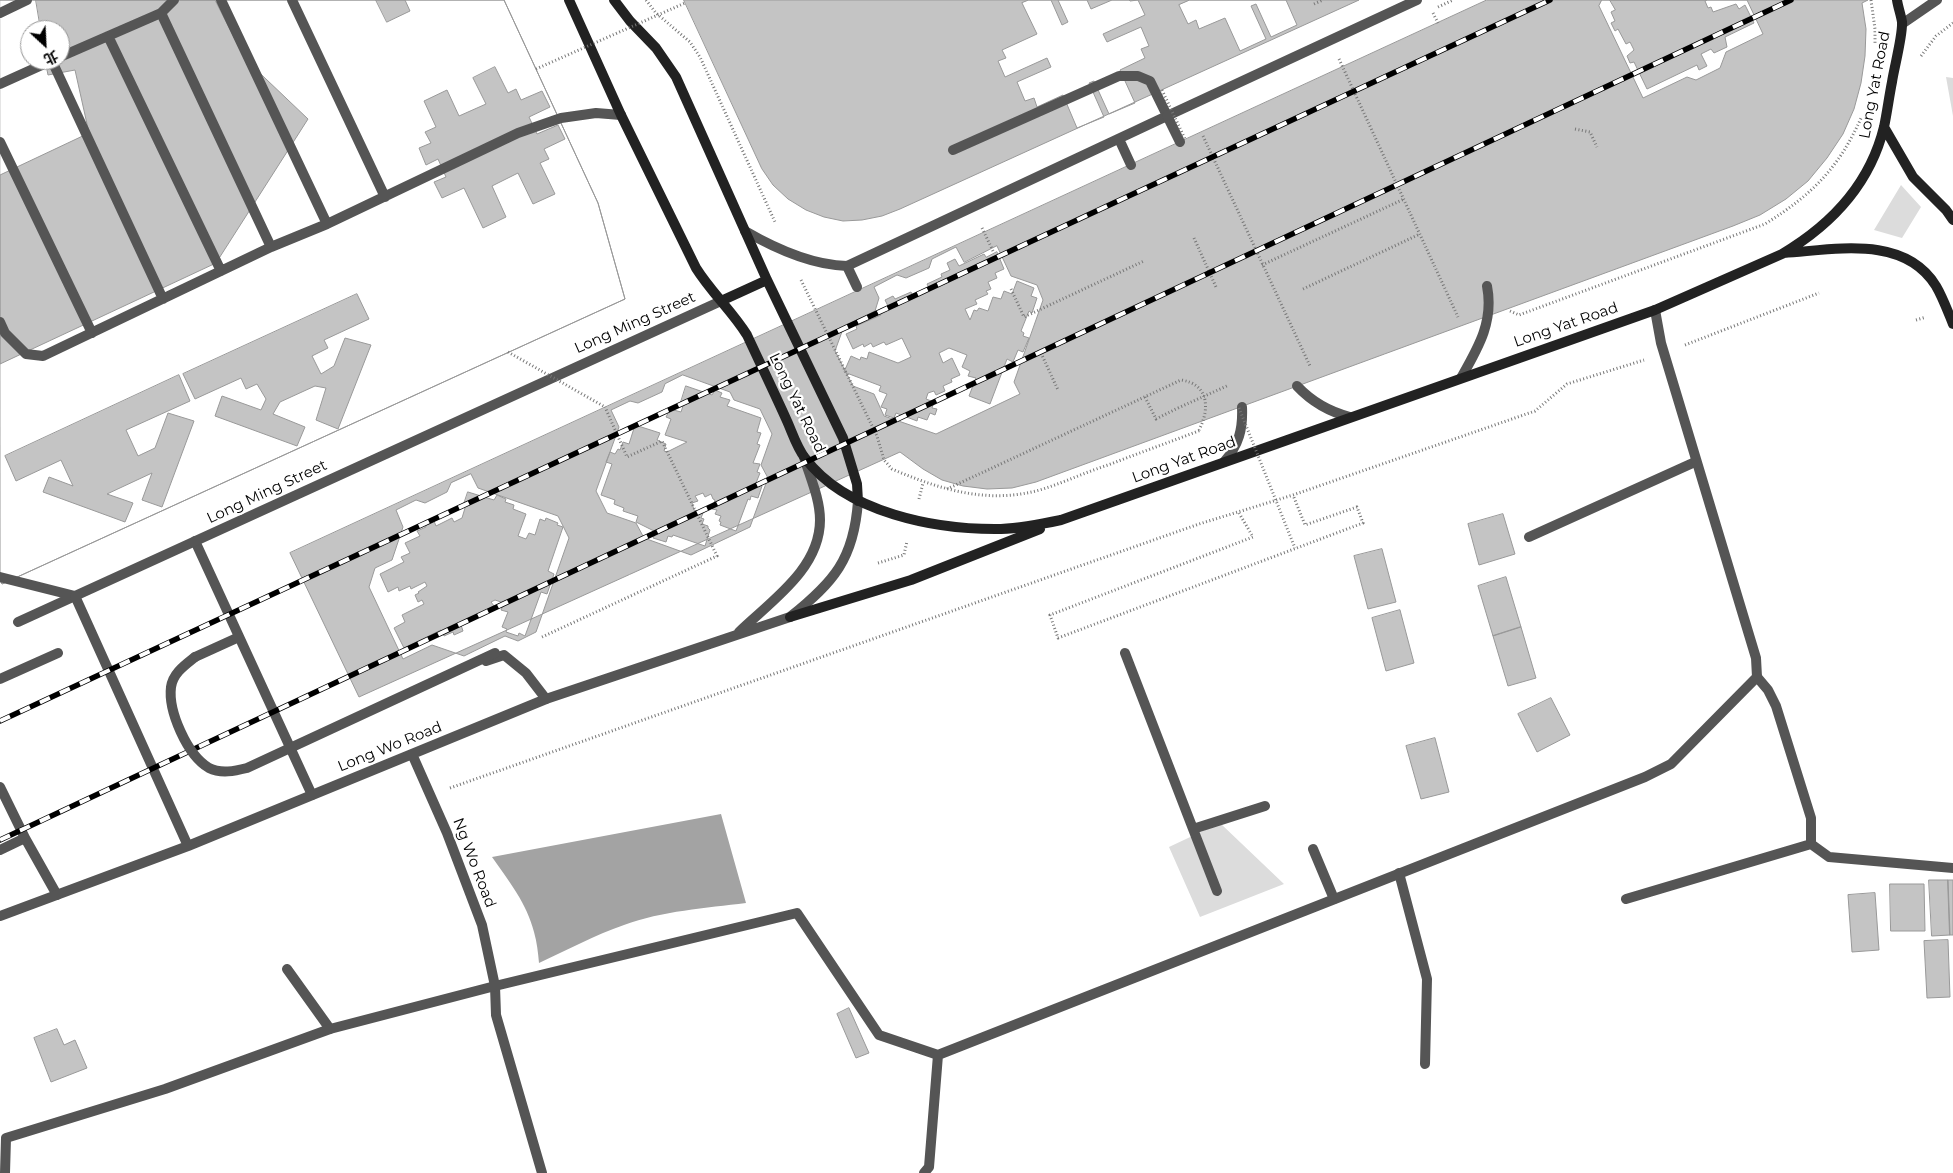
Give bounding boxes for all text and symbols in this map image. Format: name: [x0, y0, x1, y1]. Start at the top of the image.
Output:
north arrow: [20, 20, 70, 70]
street label: Long Yat Road: [1856, 30, 1894, 140]
text: 北: [41, 47, 61, 69]
street label: Long Ming Street: [572, 288, 698, 358]
street label: Long Yat Road: [1511, 299, 1621, 351]
street label: Long Yat Road: [765, 350, 829, 456]
street label: Long Yat Road: [1130, 433, 1238, 487]
street label: Long Ming Street: [204, 456, 330, 528]
street label: Long Wo Road: [335, 718, 445, 776]
street label: Ng Wo Road: [449, 816, 499, 910]

